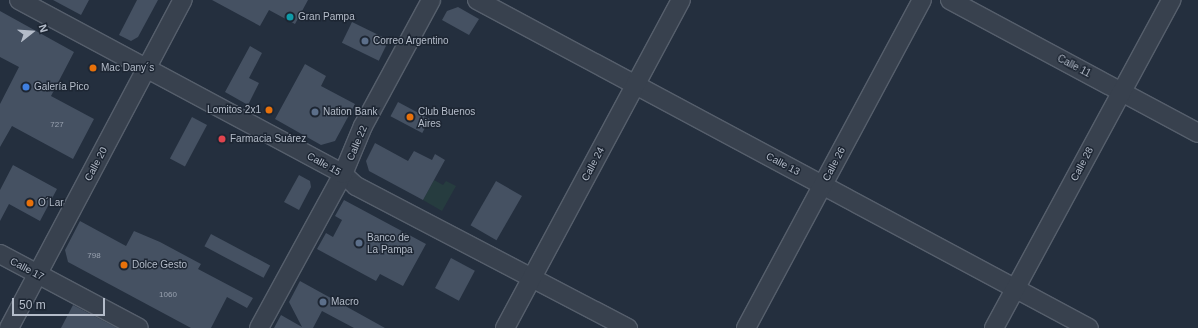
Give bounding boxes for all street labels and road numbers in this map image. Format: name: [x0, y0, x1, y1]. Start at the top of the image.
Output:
street label: Calle 11: [1055, 52, 1093, 80]
street label: Calle 22: [344, 124, 370, 162]
street label: Calle 20: [82, 145, 110, 183]
street label: Calle 24: [579, 145, 607, 183]
street label: Calle 26: [820, 145, 848, 183]
street label: Calle 28: [1068, 145, 1096, 183]
street label: Calle 15: [305, 150, 343, 178]
street label: Calle 13: [764, 150, 802, 178]
street label: Calle 17: [8, 255, 46, 283]

